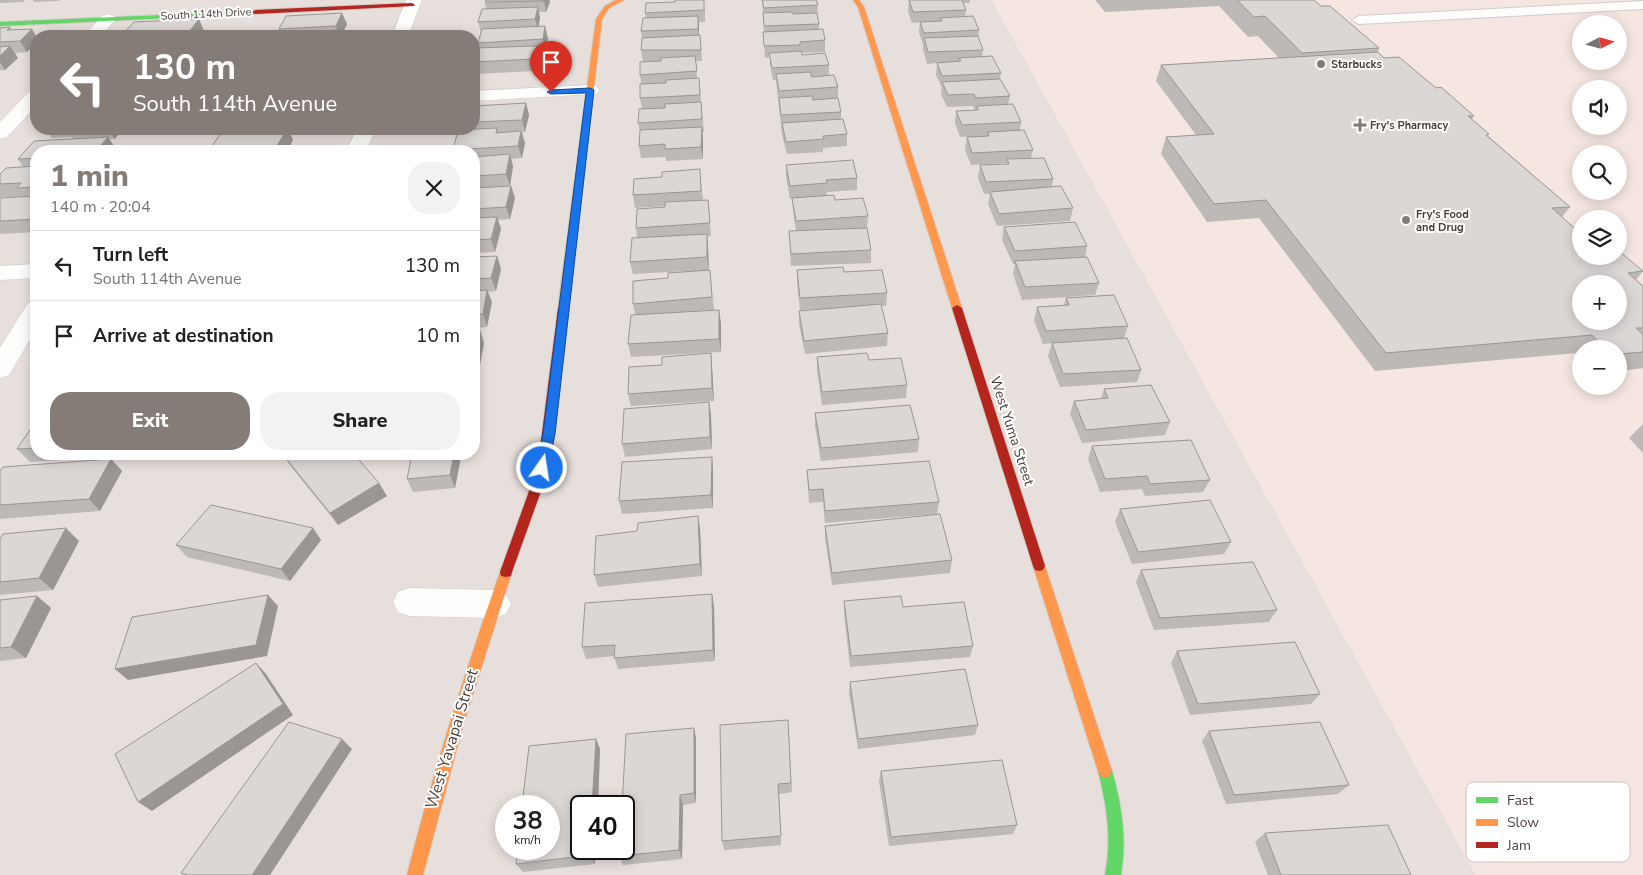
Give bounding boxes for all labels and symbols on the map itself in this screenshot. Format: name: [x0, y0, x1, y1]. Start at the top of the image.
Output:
street label: South 114th Drive: [160, 4, 252, 24]
north arrow: [1572, 15, 1628, 70]
pin: [530, 41, 572, 92]
place label: Starbucks: [1331, 57, 1382, 72]
marker: Starbucks: [1315, 58, 1327, 70]
place label: Fry's Pharmacy: [1370, 118, 1448, 133]
marker: Fry's Pharmacy: [1354, 119, 1366, 131]
place label: Fry's Food and Drug: [1416, 207, 1469, 235]
marker: Fry's Food and Drug: [1400, 214, 1412, 226]
street label: West Yuma Street: [985, 374, 1039, 488]
position arrow: [515, 441, 567, 493]
street label: West Yavapai Street: [420, 666, 484, 812]
legend: [1466, 782, 1630, 862]
text: Fast: [1507, 791, 1533, 810]
speed limit sign: 40: [570, 795, 635, 860]
text: Slow: [1507, 813, 1539, 832]
text: Jam: [1506, 836, 1531, 855]

